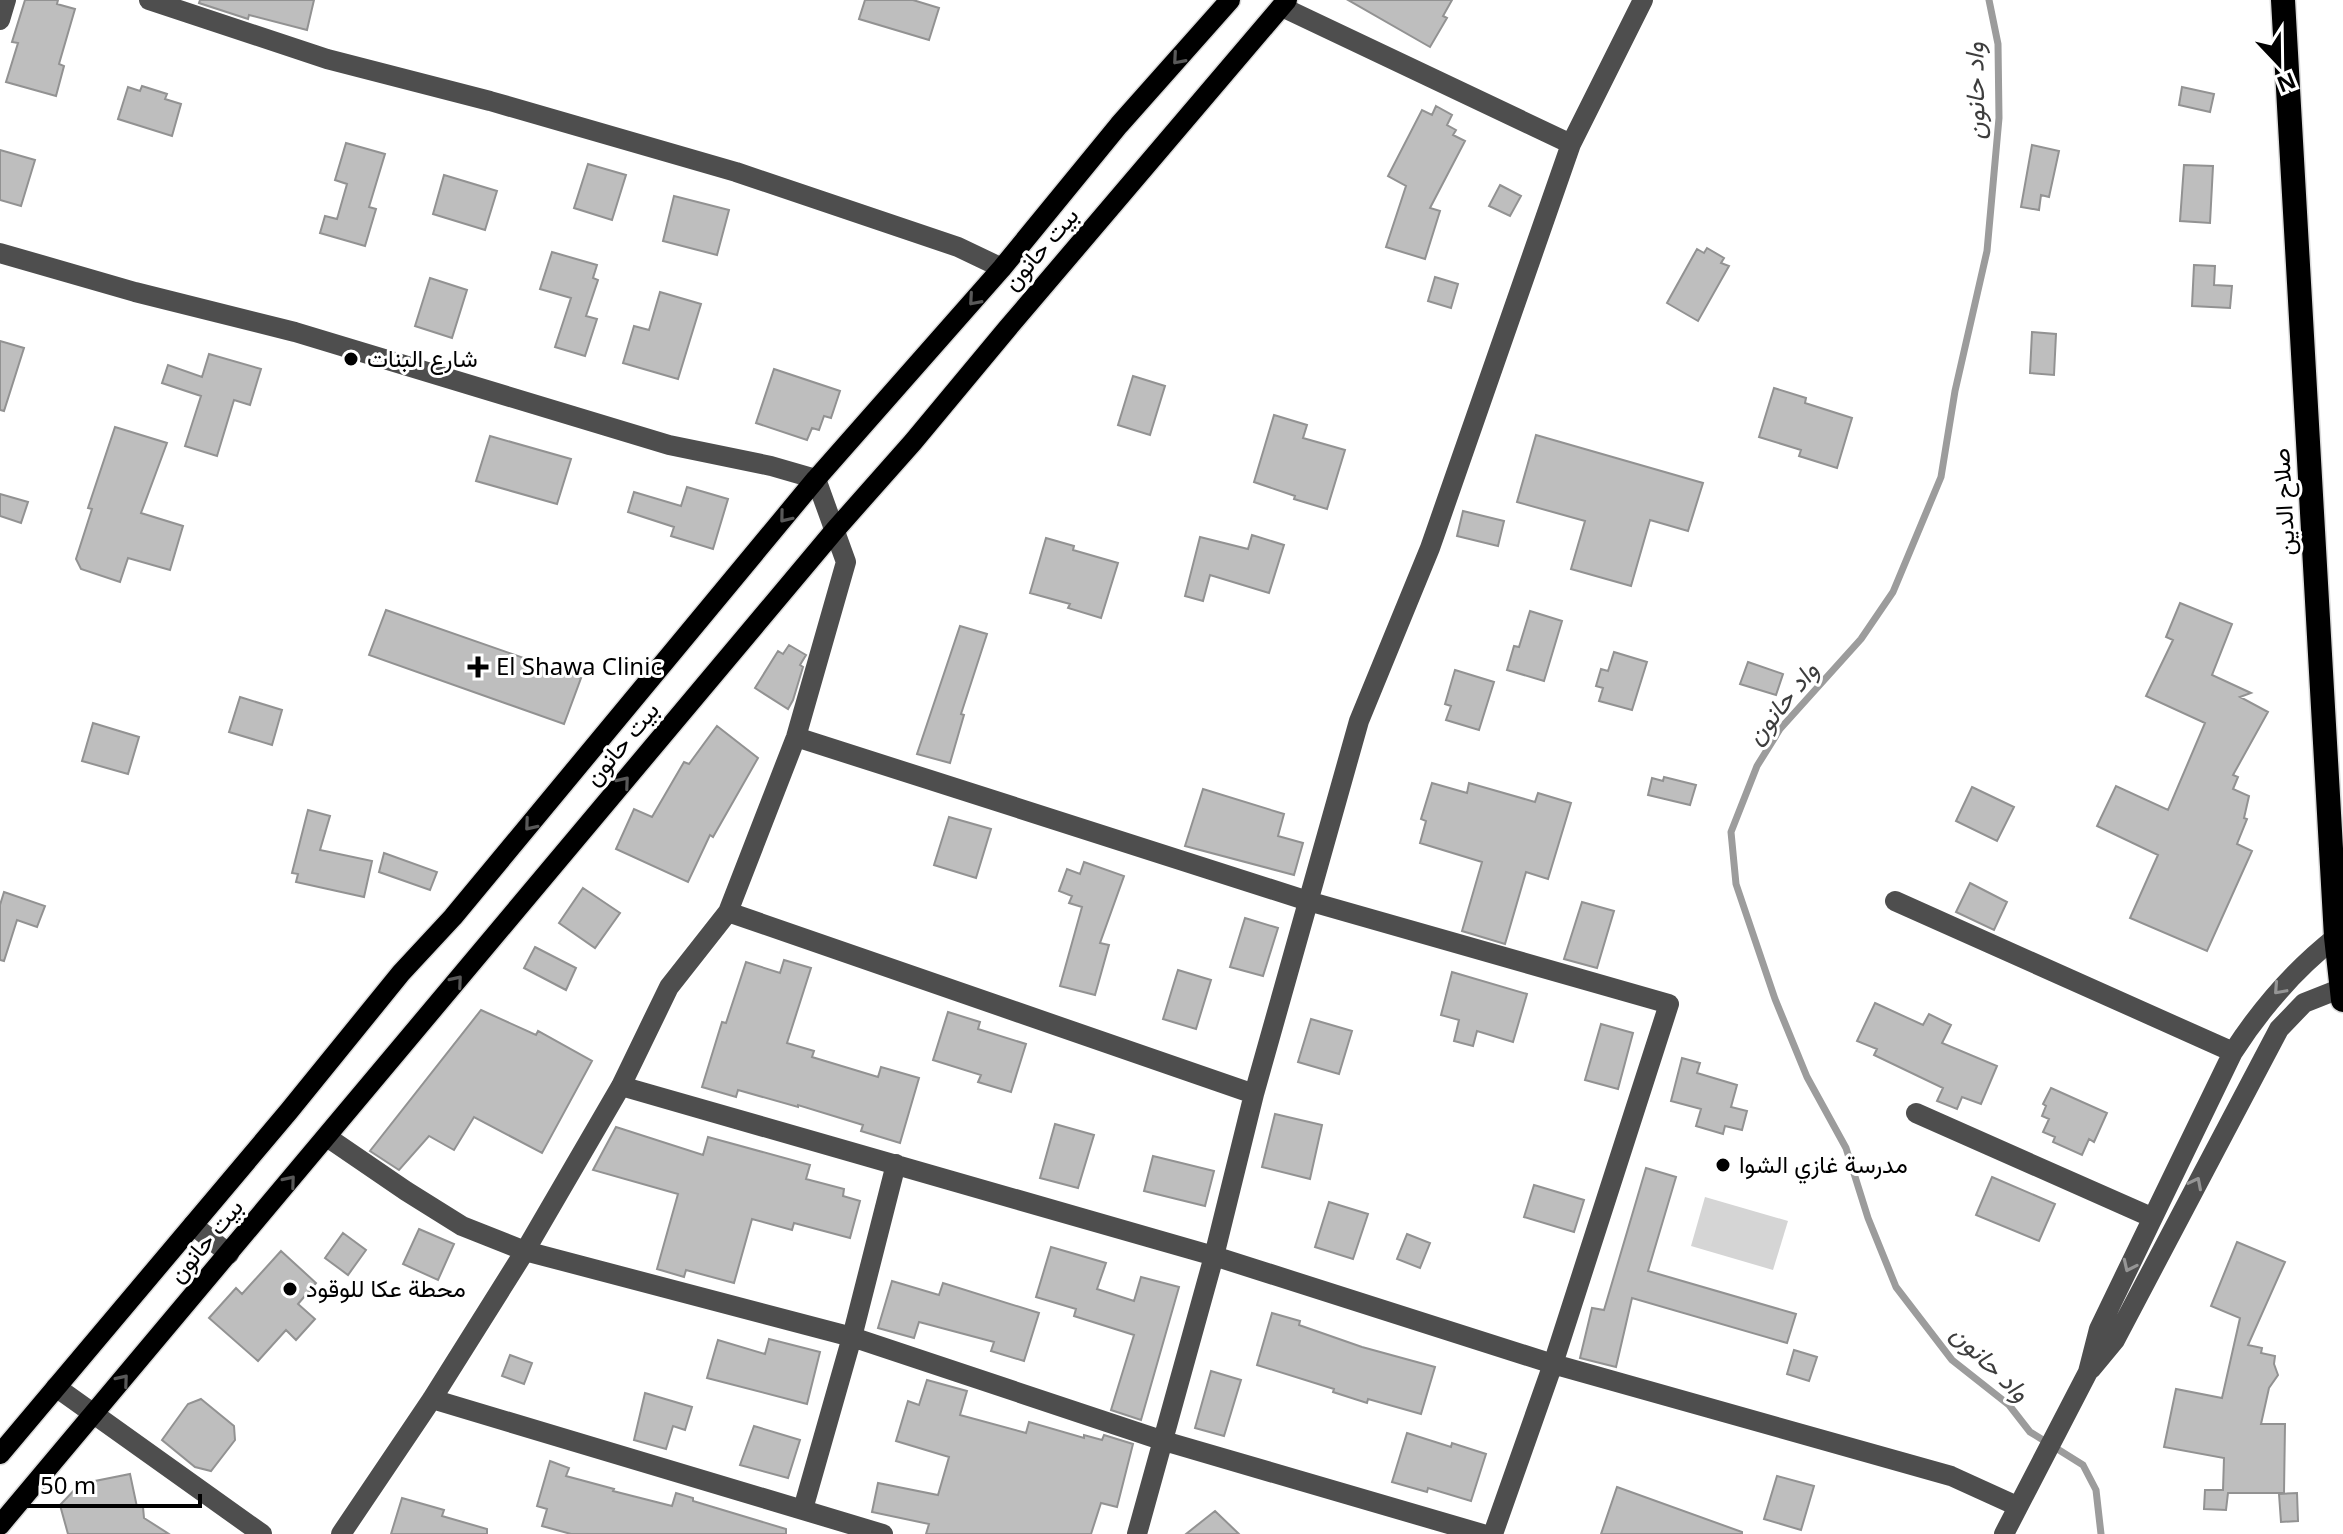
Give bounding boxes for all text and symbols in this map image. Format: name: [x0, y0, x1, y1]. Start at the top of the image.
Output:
north arrow: [2239, 24, 2319, 104]
water label: واد حانون: [1955, 41, 1993, 140]
one-way arrow: [1173, 49, 1188, 64]
text: N: [2273, 66, 2301, 101]
street label: بيت حانون: [994, 199, 1085, 297]
one-way arrow: [969, 290, 984, 305]
place label: شارع البنات: [367, 341, 478, 375]
marker: شارع البنات: [342, 350, 360, 368]
street label: صلاح الدين: [2263, 447, 2303, 557]
one-way arrow: [780, 508, 795, 522]
place label: El Shawa Clinic: [496, 649, 662, 682]
water label: واد حانون: [1737, 653, 1826, 752]
marker: El Shawa Clinic: [467, 656, 489, 678]
street label: بيت حانون: [576, 694, 666, 792]
one-way arrow: [614, 777, 629, 792]
one-way arrow: [525, 816, 540, 830]
one-way arrow: [447, 976, 462, 991]
one-way arrow: [2274, 980, 2289, 995]
place label: مدرسة غازي الشوا: [1739, 1147, 1908, 1184]
marker: مدرسة غازي الشوا: [1714, 1156, 1732, 1174]
one-way arrow: [280, 1176, 295, 1190]
one-way arrow: [2187, 1177, 2202, 1192]
street label: بيت حانون: [160, 1191, 250, 1289]
one-way arrow: [2122, 1258, 2138, 1272]
place label: محطة عكا للوقود: [306, 1271, 466, 1304]
marker: محطة عكا للوقود: [281, 1280, 299, 1298]
water label: واد حانون: [1943, 1315, 2039, 1409]
one-way arrow: [113, 1374, 128, 1389]
scale bar: [28, 1458, 200, 1508]
text: 50 m: [40, 1468, 96, 1501]

